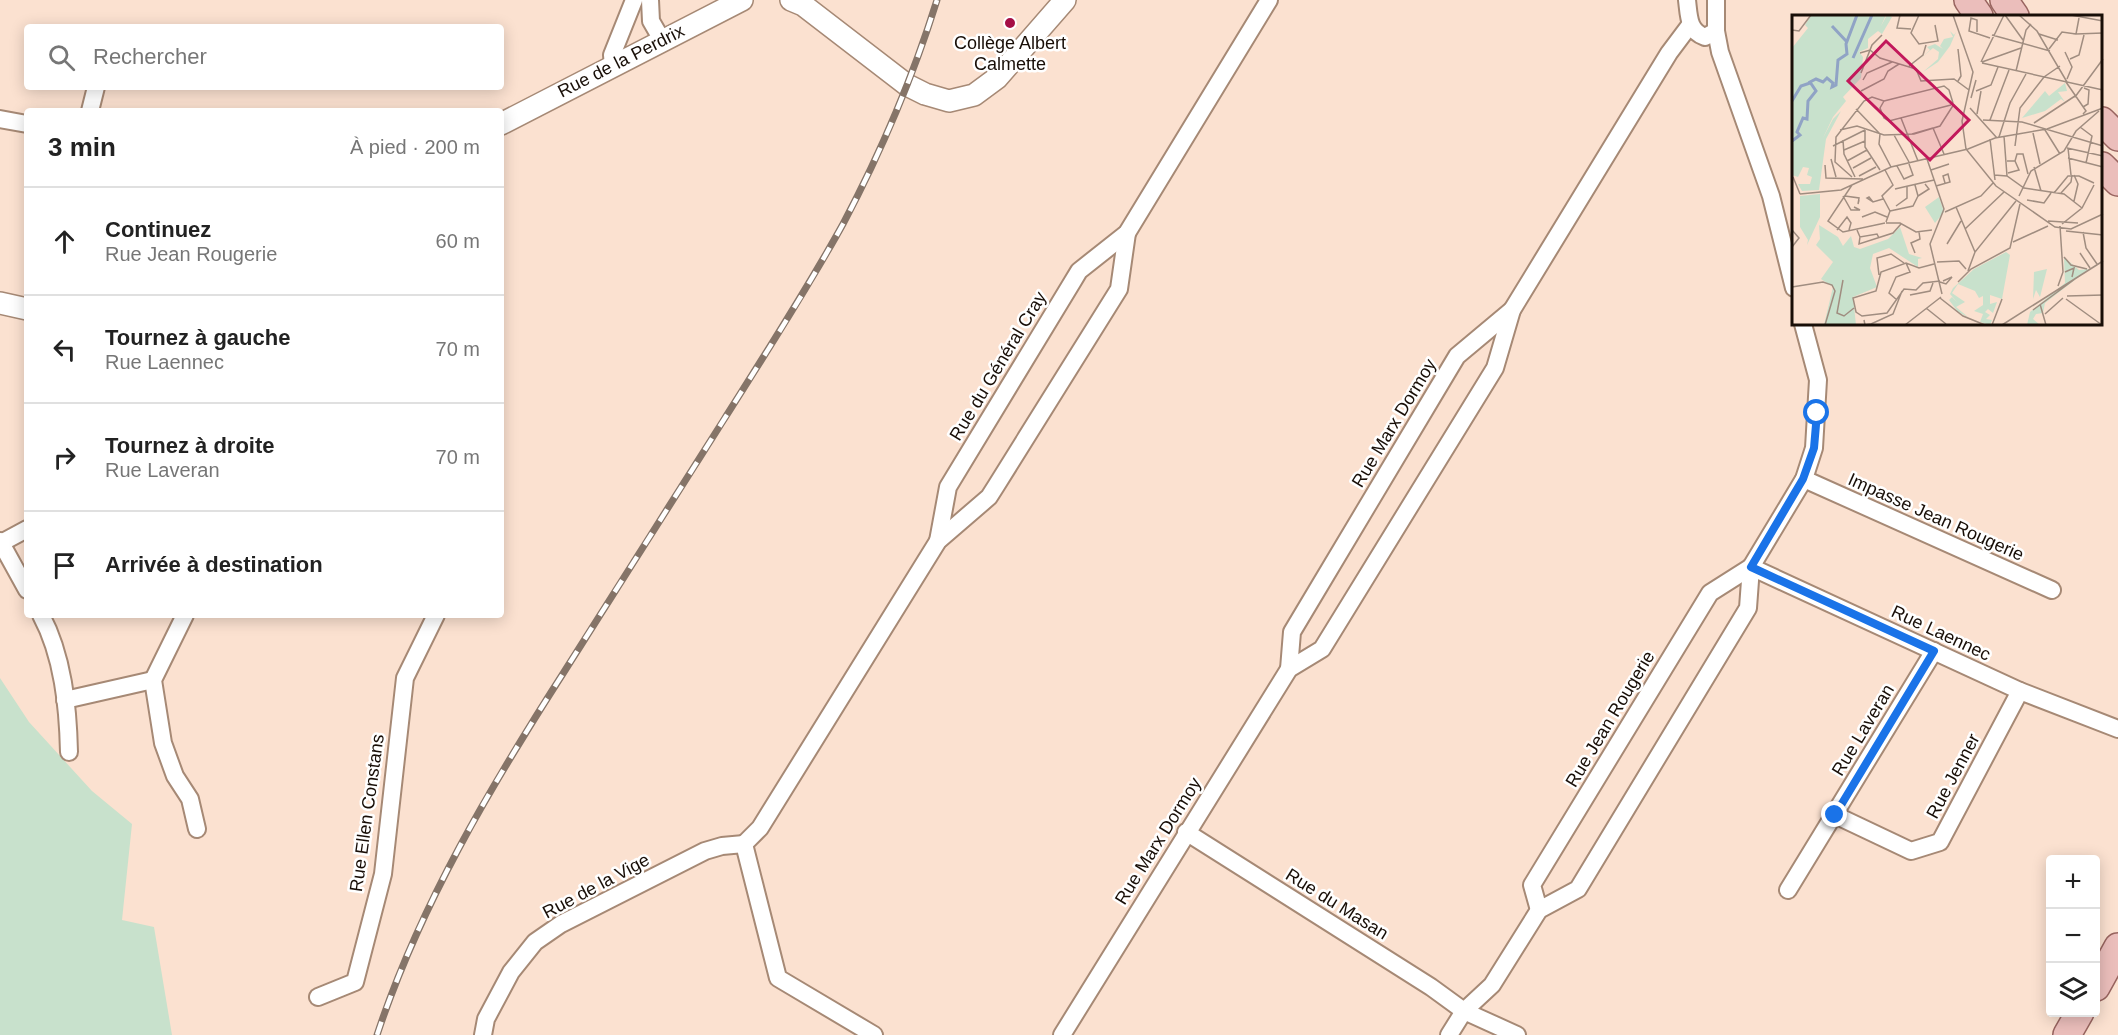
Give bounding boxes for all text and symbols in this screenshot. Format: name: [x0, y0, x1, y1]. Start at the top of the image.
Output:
inset map: [1792, 15, 2103, 326]
marker: Collège Albert Calmette: [1003, 16, 1017, 30]
street label: Rue de la Perdrix: [555, 21, 687, 101]
search box: [24, 24, 504, 90]
place label: Collège Albert Calmette: [954, 33, 1066, 74]
icon: search: [45, 41, 78, 74]
text: Rechercher: [93, 44, 207, 69]
text: 3 min: [48, 132, 116, 162]
text: À pied · 200 m: [350, 136, 480, 158]
text: Continuez: [105, 217, 211, 242]
icon: ahead: [48, 225, 81, 258]
text: 60 m: [436, 230, 480, 252]
text: Rue Jean Rougerie: [105, 243, 277, 265]
street label: Rue du Général Cray: [946, 288, 1050, 444]
text: Tournez à gauche: [105, 325, 290, 350]
icon: left: [48, 333, 81, 366]
text: 70 m: [436, 338, 480, 360]
text: Rue Laennec: [105, 351, 224, 373]
street label: Rue Marx Dormoy: [1348, 355, 1440, 491]
route start: [1803, 399, 1829, 425]
text: Tournez à droite: [105, 433, 275, 458]
icon: right: [48, 441, 81, 474]
text: 70 m: [436, 446, 480, 468]
text: Rue Laveran: [105, 459, 220, 481]
street label: Impasse Jean Rougerie: [1845, 469, 2027, 565]
icon: arrive: [48, 549, 81, 582]
text: Arrivée à destination: [105, 552, 323, 577]
street label: Rue Laennec: [1888, 601, 1994, 665]
street label: Rue Jean Rougerie: [1561, 647, 1659, 791]
street label: Rue Laveran: [1828, 681, 1898, 779]
street label: Rue Jenner: [1922, 730, 1984, 822]
street label: Rue Ellen Constans: [346, 733, 388, 893]
street label: Rue Marx Dormoy: [1111, 774, 1205, 908]
route end: [1821, 801, 1847, 827]
street label: Rue de la Vige: [539, 850, 653, 922]
map controls: [2046, 855, 2100, 1017]
button: +: [2046, 855, 2100, 909]
street label: Rue du Masan: [1282, 864, 1392, 944]
button: −: [2046, 909, 2100, 963]
button: layers: [2046, 963, 2100, 1017]

